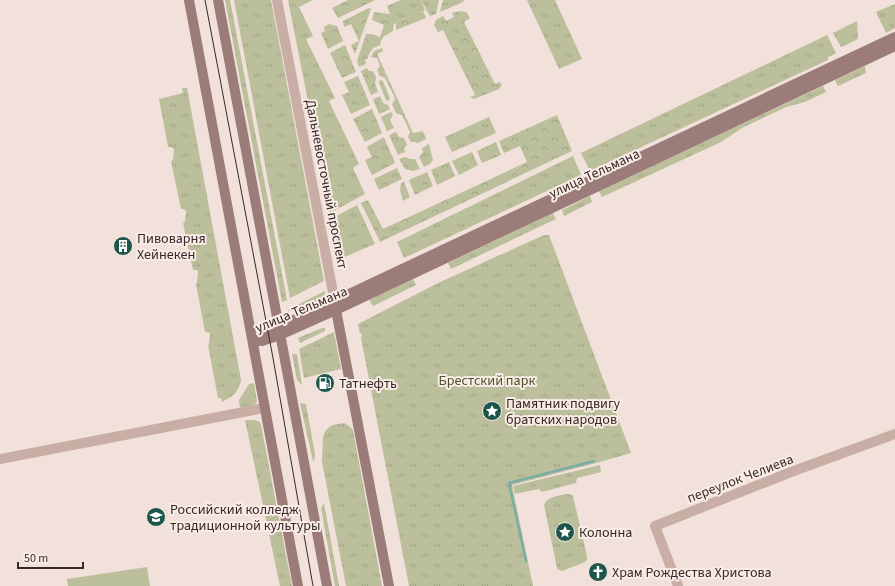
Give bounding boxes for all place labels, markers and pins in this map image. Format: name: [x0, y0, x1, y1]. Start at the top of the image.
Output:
place label: Пивоварня Хейнекен: [137, 229, 206, 265]
building icon: Пивоварня Хейнекен: [112, 235, 134, 257]
fuel station icon: Татнефть: [314, 372, 336, 394]
place label: Татнефть: [339, 374, 397, 394]
place label: Памятник подвигу братских народов: [506, 394, 621, 430]
place icon: Памятник подвигу братских народов: [481, 400, 503, 422]
place label: Российский колледж традиционной культуры: [170, 500, 320, 536]
school or university icon: Российский колледж традиционной культуры: [145, 506, 167, 528]
place icon: Колонна: [554, 521, 576, 543]
place label: Колонна: [579, 523, 632, 543]
church icon: Храм Рождества Христова: [587, 561, 609, 583]
place label: Храм Рождества Христова: [612, 563, 772, 583]

